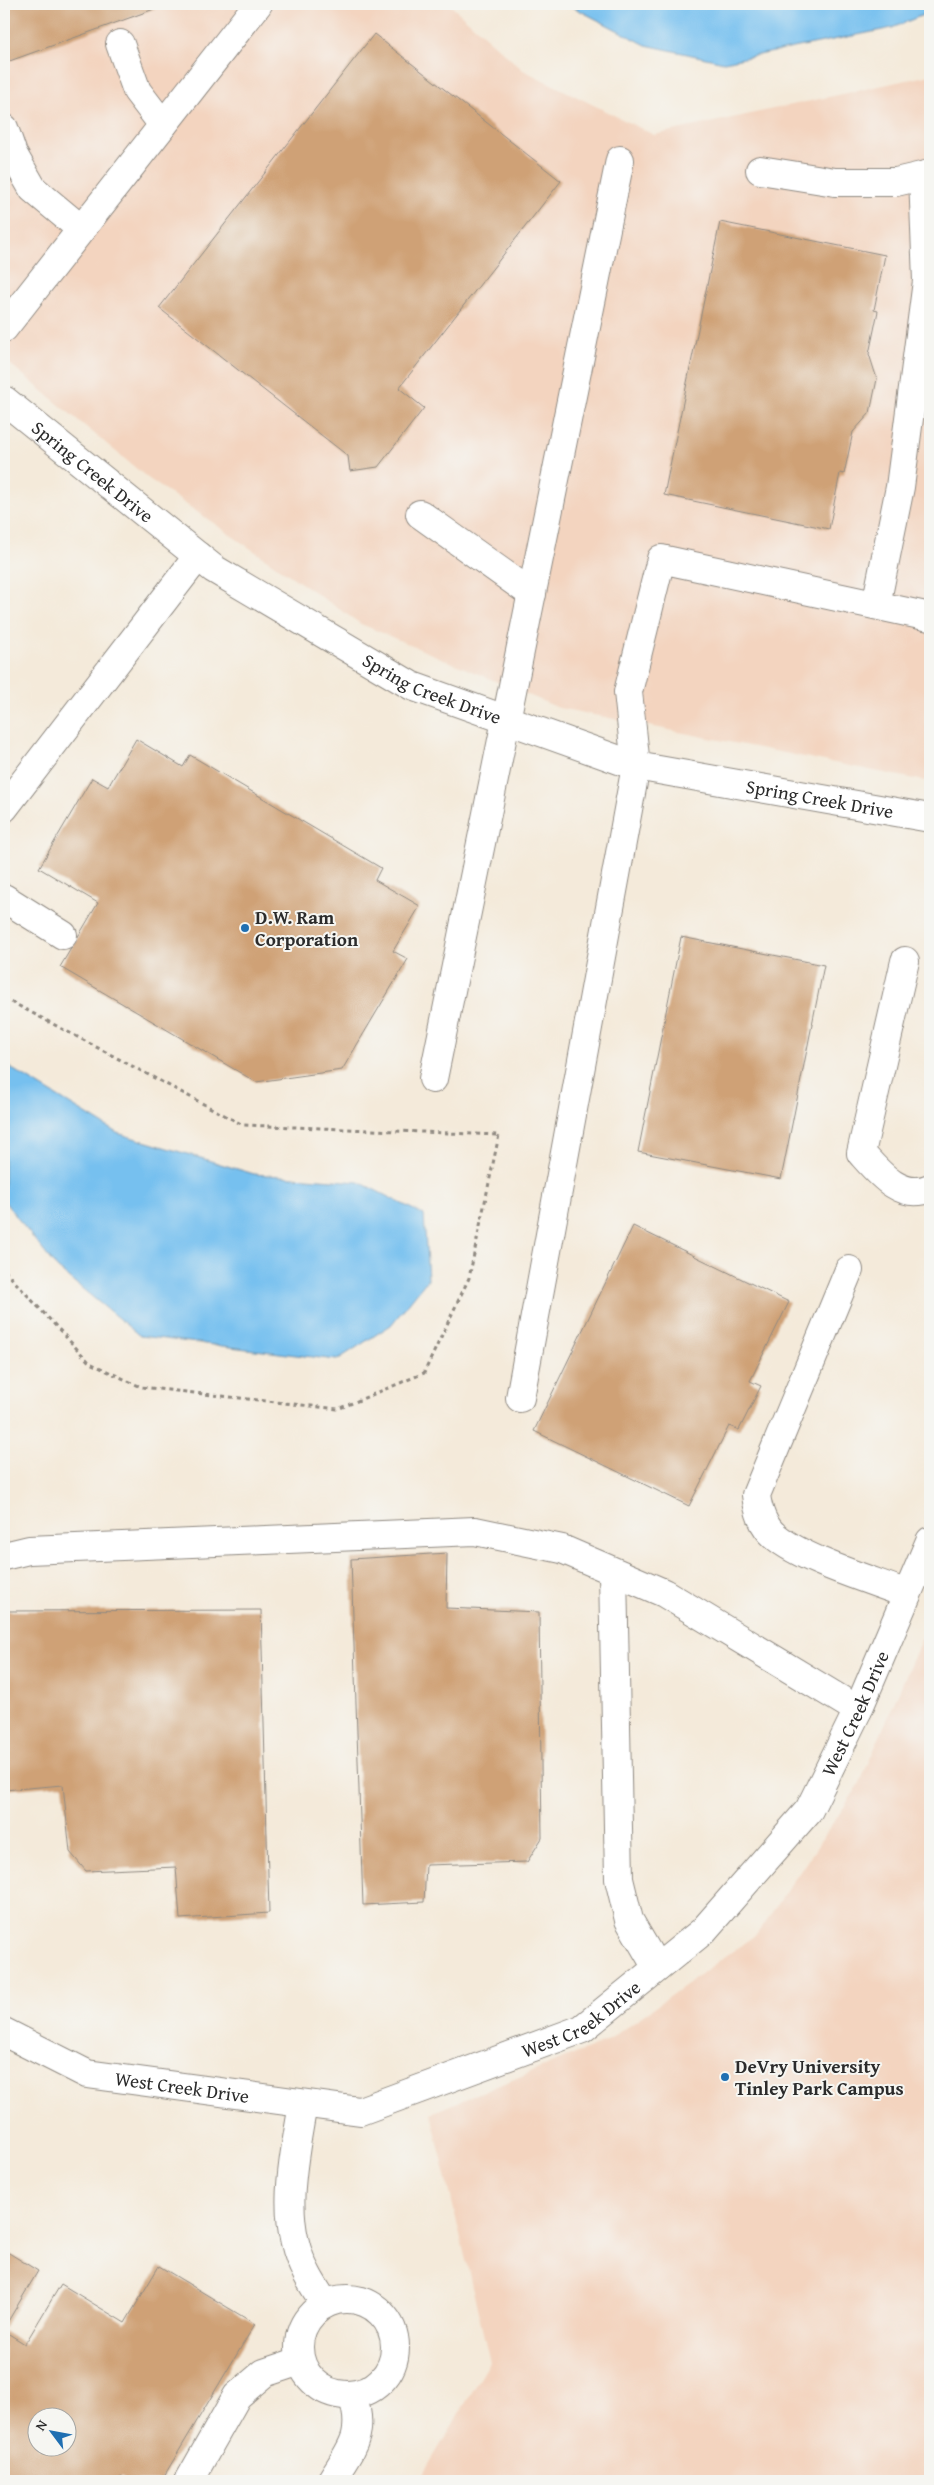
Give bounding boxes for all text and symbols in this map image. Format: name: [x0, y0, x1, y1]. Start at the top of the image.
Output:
street label: Spring Creek Drive: [26, 414, 160, 529]
street label: Spring Creek Drive: [357, 646, 505, 731]
street label: Spring Creek Drive: [744, 772, 896, 825]
place label: D.W. Ram Corporation: [255, 903, 359, 953]
marker: D.W. Ram Corporation: [239, 922, 251, 934]
street label: West Creek Drive: [814, 1646, 896, 1780]
street label: West Creek Drive: [517, 1973, 646, 2064]
place label: DeVry University Tinley Park Campus: [735, 2052, 904, 2102]
street label: West Creek Drive: [113, 2064, 251, 2110]
marker: DeVry University Tinley Park Campus: [719, 2071, 731, 2083]
north arrow: [28, 2408, 78, 2458]
text: N: [30, 2415, 52, 2434]

